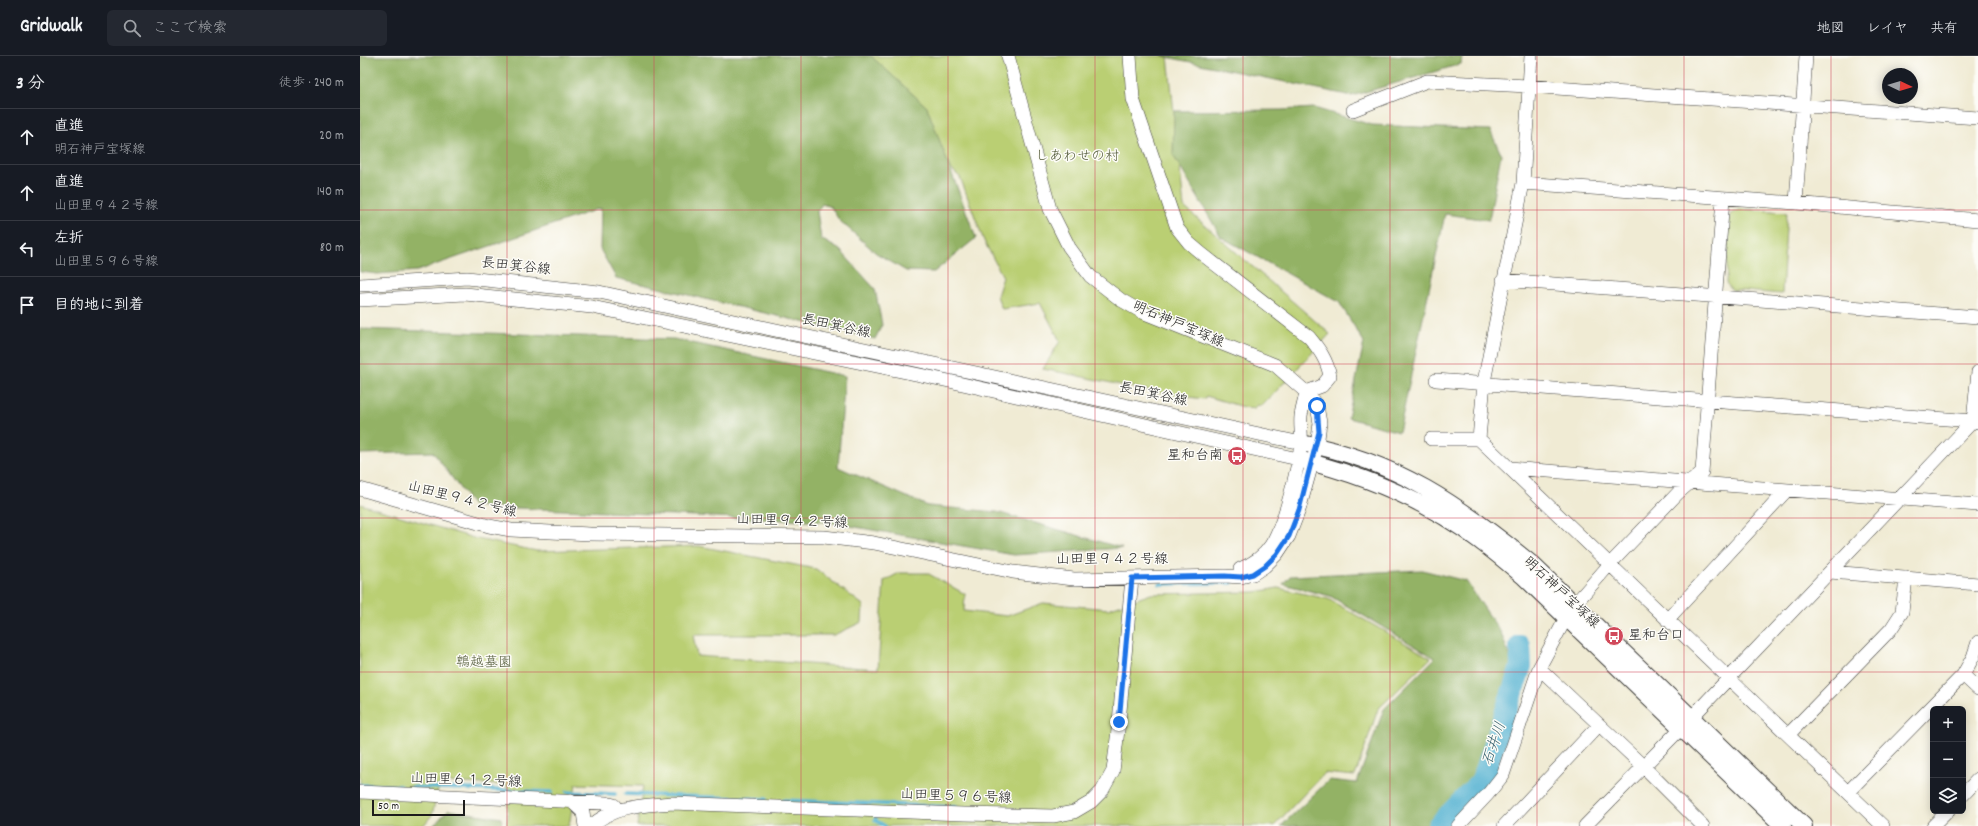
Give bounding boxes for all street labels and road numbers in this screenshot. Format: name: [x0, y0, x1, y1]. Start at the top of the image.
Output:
street label: 長田箕谷線: [480, 253, 552, 281]
street label: 明石神戸宝塚線: [1129, 297, 1227, 353]
street label: 長田箕谷線: [800, 310, 872, 344]
street label: 長田箕谷線: [1117, 378, 1189, 412]
street label: 山田里９４２号線: [405, 477, 519, 523]
street label: 山田里９４２号線: [736, 510, 848, 534]
street label: 山田里９４２号線: [1056, 550, 1168, 570]
street label: 明石神戸宝塚線: [1518, 552, 1604, 634]
street label: 山田里６１２号線: [410, 769, 522, 793]
street label: 山田里５９６号線: [900, 785, 1012, 809]

